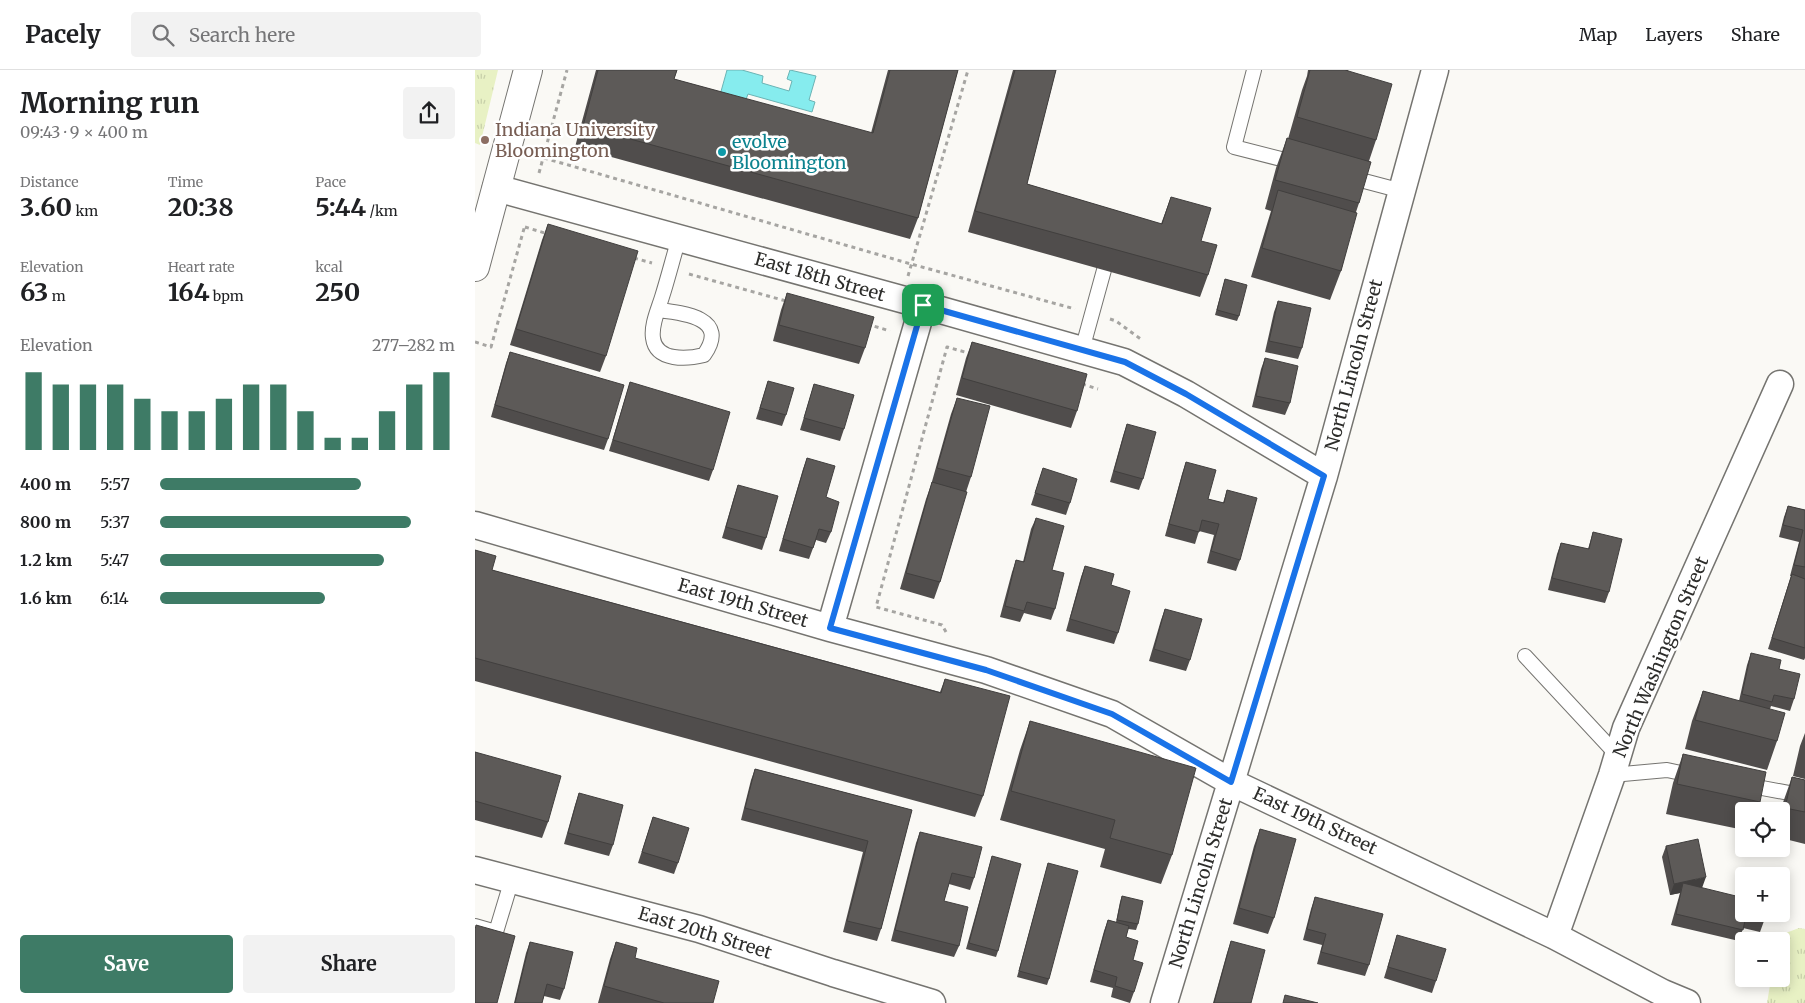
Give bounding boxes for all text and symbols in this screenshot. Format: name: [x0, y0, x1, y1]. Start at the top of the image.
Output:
search box: [131, 12, 481, 57]
text: Pacely: [25, 19, 101, 50]
icon: search: [149, 21, 177, 49]
text: Search here: [189, 23, 295, 47]
text: Map: [1579, 23, 1617, 46]
text: Layers: [1645, 23, 1703, 46]
text: Share: [1731, 23, 1780, 46]
text: Morning run: [20, 85, 199, 121]
button: share: [403, 87, 455, 139]
place label: Indiana University Bloomington: [495, 118, 656, 162]
text: 09:43 · 9 × 400 m: [20, 122, 148, 142]
place label: evolve Bloomington: [732, 130, 847, 174]
marker: Indiana University Bloomington: [479, 134, 491, 146]
marker: evolve Bloomington: [716, 146, 728, 158]
text: Distance: [20, 173, 79, 191]
text: Time: [168, 173, 203, 191]
text: Pace: [315, 173, 346, 191]
text: 3.60: [20, 191, 72, 223]
text: 20:38: [168, 191, 234, 223]
text: 5:44: [315, 191, 366, 223]
text: km: [72, 202, 98, 220]
text: /km: [366, 202, 398, 220]
street label: East 18th Street: [752, 247, 888, 306]
text: Elevation: [20, 258, 84, 276]
text: Heart rate: [168, 258, 235, 276]
text: kcal: [315, 258, 343, 276]
text: 63: [20, 276, 48, 308]
text: 164: [168, 276, 210, 308]
text: 250: [315, 276, 360, 308]
street label: North Lincoln Street: [1320, 277, 1388, 453]
pin: [902, 284, 944, 326]
text: m: [48, 287, 66, 305]
text: bpm: [210, 287, 244, 305]
icon: arrive: [909, 291, 937, 319]
text: Elevation: [20, 335, 93, 355]
text: 277–282 m: [372, 335, 455, 355]
text: 400 m: [20, 474, 71, 494]
text: 5:57: [100, 474, 130, 494]
text: 800 m: [20, 512, 71, 532]
text: 5:37: [100, 512, 130, 532]
text: 1.2 km: [20, 550, 72, 570]
text: 5:47: [100, 550, 129, 570]
street label: North Washington Street: [1608, 553, 1713, 761]
street label: East 19th Street: [675, 573, 811, 632]
text: 1.6 km: [20, 588, 72, 608]
text: 6:14: [100, 588, 129, 608]
street label: East 19th Street: [1249, 782, 1381, 859]
street label: North Lincoln Street: [1164, 795, 1237, 971]
map controls: [1735, 802, 1790, 987]
button: locate: [1735, 802, 1790, 857]
button: +: [1735, 867, 1790, 922]
street label: East 20th Street: [636, 901, 775, 964]
button: −: [1735, 932, 1790, 987]
button: Save: [20, 935, 233, 993]
button: Share: [243, 935, 455, 993]

